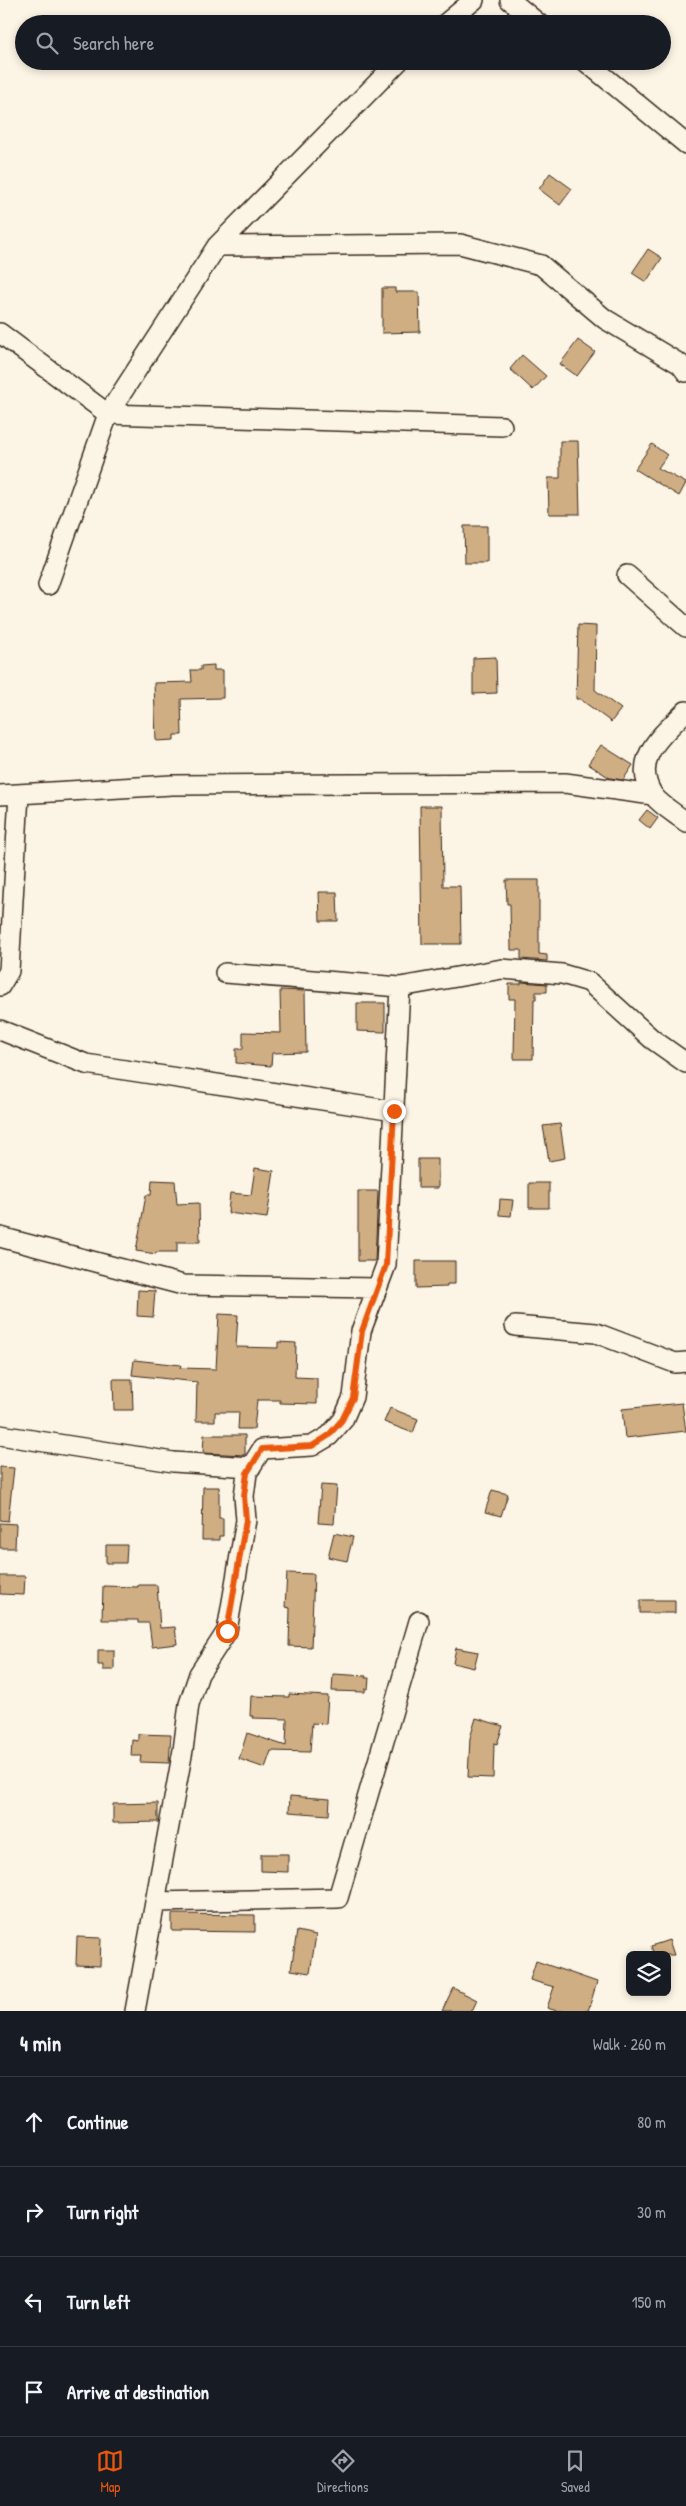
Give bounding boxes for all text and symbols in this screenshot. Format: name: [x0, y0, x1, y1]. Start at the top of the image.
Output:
search box: [15, 15, 671, 70]
icon: search: [33, 29, 61, 57]
text: Search here: [73, 30, 154, 56]
route end: [383, 1100, 406, 1123]
route start: [216, 1620, 239, 1643]
map controls: [626, 1951, 671, 1996]
button: layers: [626, 1951, 671, 1996]
text: 4 min: [20, 2029, 61, 2058]
text: Walk · 260 m: [593, 2033, 666, 2055]
icon: ahead: [20, 2108, 48, 2136]
text: Continue: [67, 2109, 128, 2135]
text: 80 m: [637, 2111, 666, 2133]
icon: right: [20, 2198, 48, 2226]
text: Turn right: [67, 2199, 138, 2225]
text: 30 m: [637, 2201, 666, 2223]
icon: left: [20, 2288, 48, 2316]
text: Turn left: [67, 2289, 130, 2315]
text: 150 m: [632, 2291, 666, 2313]
icon: arrive: [20, 2378, 48, 2406]
text: Arrive at destination: [67, 2379, 209, 2405]
tab: Map: [96, 2447, 124, 2496]
tab: Directions: [317, 2447, 368, 2496]
tab: Saved: [561, 2447, 590, 2496]

